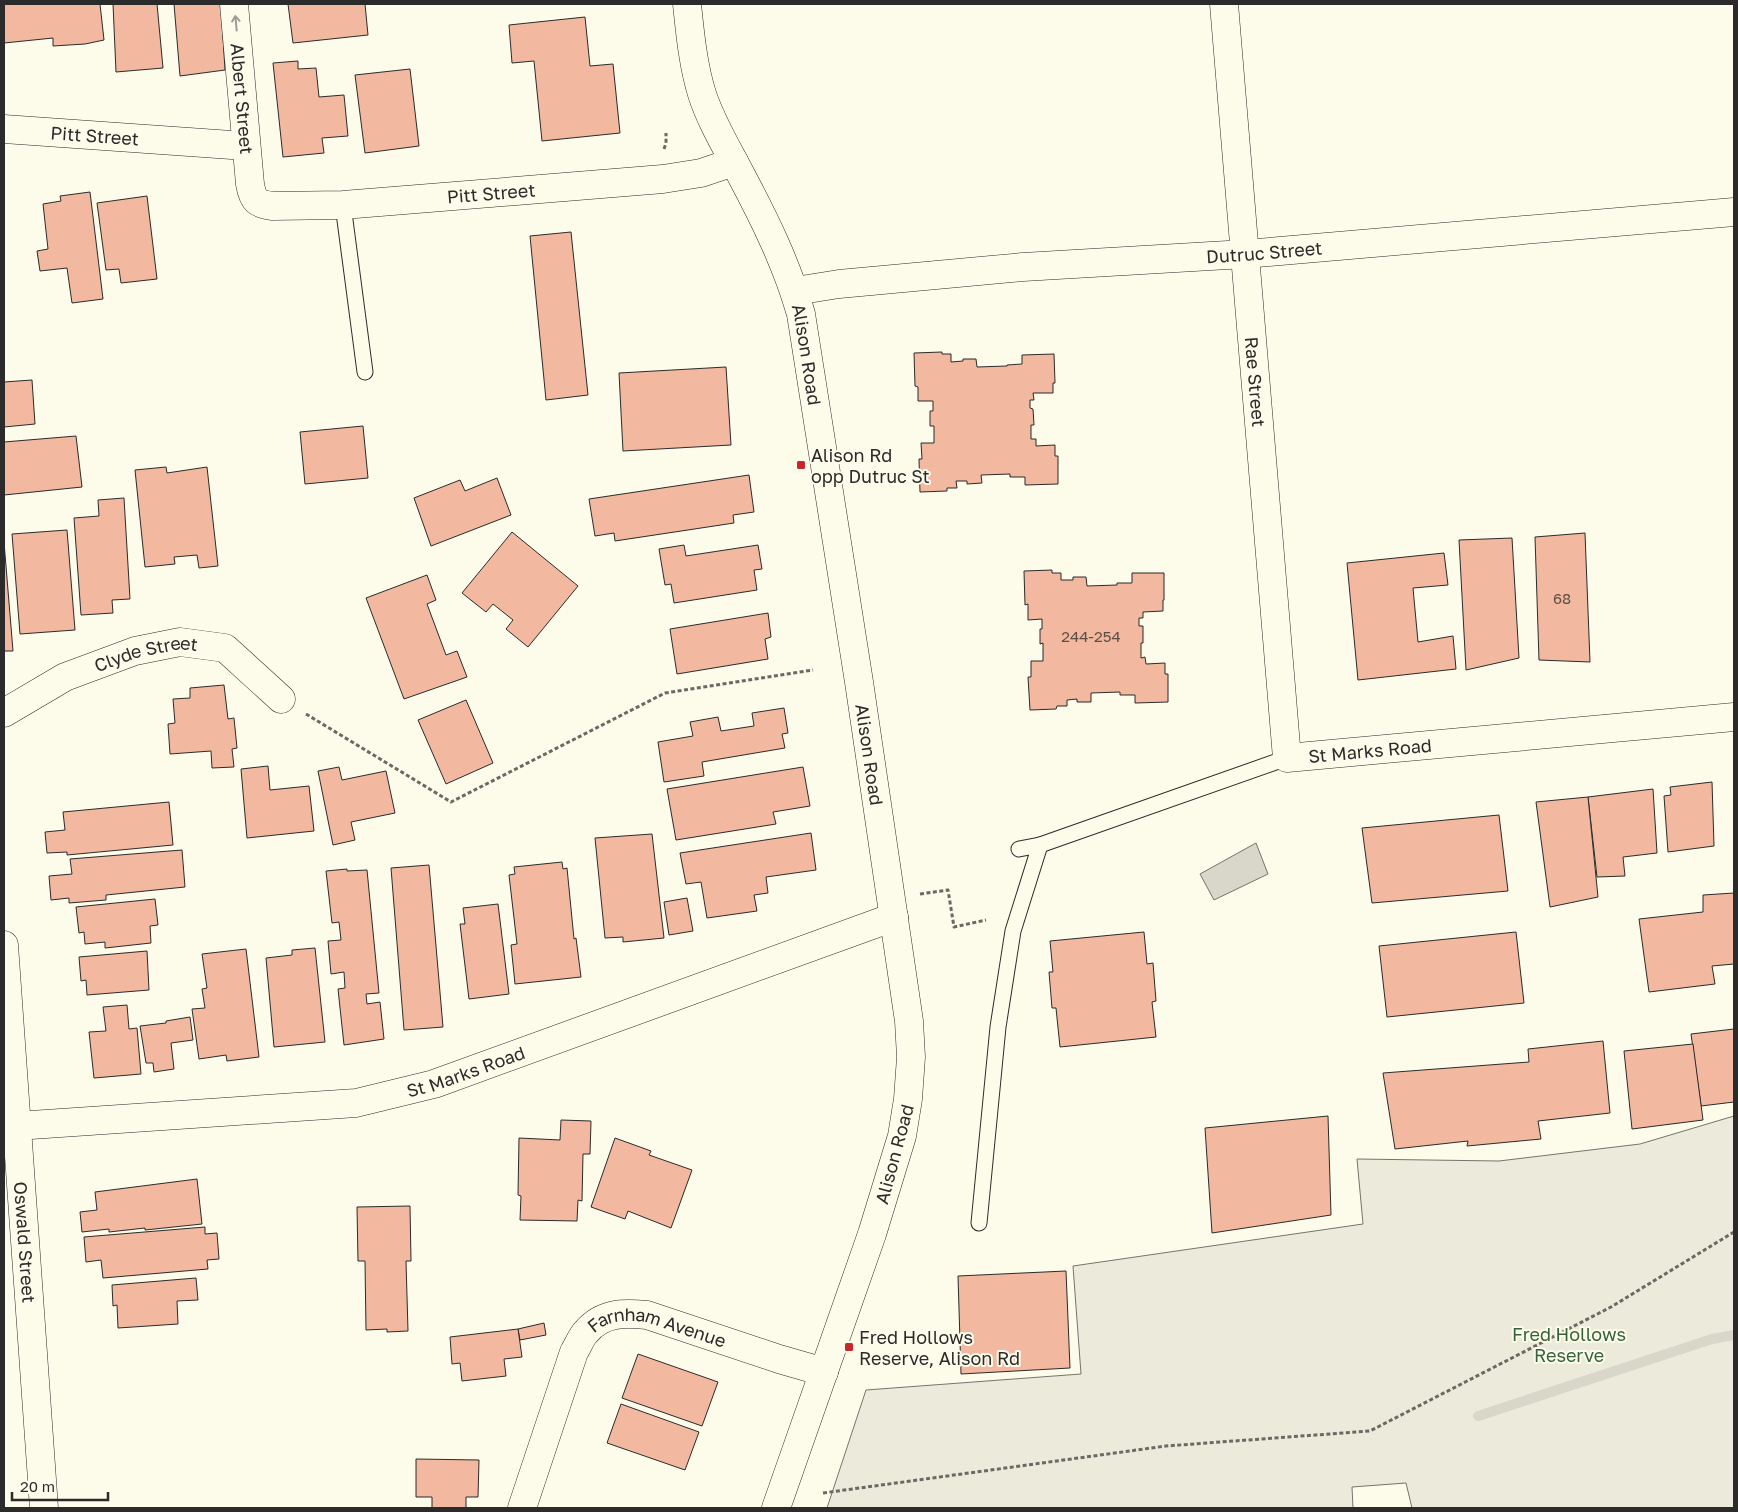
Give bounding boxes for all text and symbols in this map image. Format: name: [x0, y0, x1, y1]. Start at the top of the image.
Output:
one-way arrow: [231, 16, 240, 32]
street label: Albert Street: [227, 42, 258, 155]
street label: Pitt Street: [50, 121, 140, 149]
street label: Pitt Street: [446, 178, 536, 208]
street label: Dutruc Street: [1206, 236, 1323, 267]
street label: Alison Road: [788, 301, 826, 407]
street label: Rae Street: [1241, 336, 1270, 428]
place label: Alison Rd opp Dutruc St: [811, 444, 930, 487]
marker: Alison Rd opp Dutruc St: [795, 459, 807, 471]
house number: 68: [1553, 589, 1571, 607]
house number: 244-254: [1061, 627, 1121, 645]
street label: Clyde Street: [91, 631, 199, 676]
street label: Alison Road: [851, 702, 888, 807]
street label: St Marks Road: [1307, 734, 1433, 767]
street label: St Marks Road: [404, 1041, 528, 1101]
street label: Alison Road: [870, 1102, 918, 1206]
street label: Oswald Street: [10, 1181, 40, 1304]
street label: Farnham Avenue: [583, 1303, 729, 1352]
park label: Fred Hollows Reserve: [1512, 1323, 1626, 1366]
place label: Fred Hollows Reserve, Alison Rd: [859, 1326, 1020, 1369]
marker: Fred Hollows Reserve, Alison Rd: [843, 1341, 855, 1353]
scale bar: [12, 1470, 109, 1502]
text: 20 m: [20, 1477, 55, 1495]

